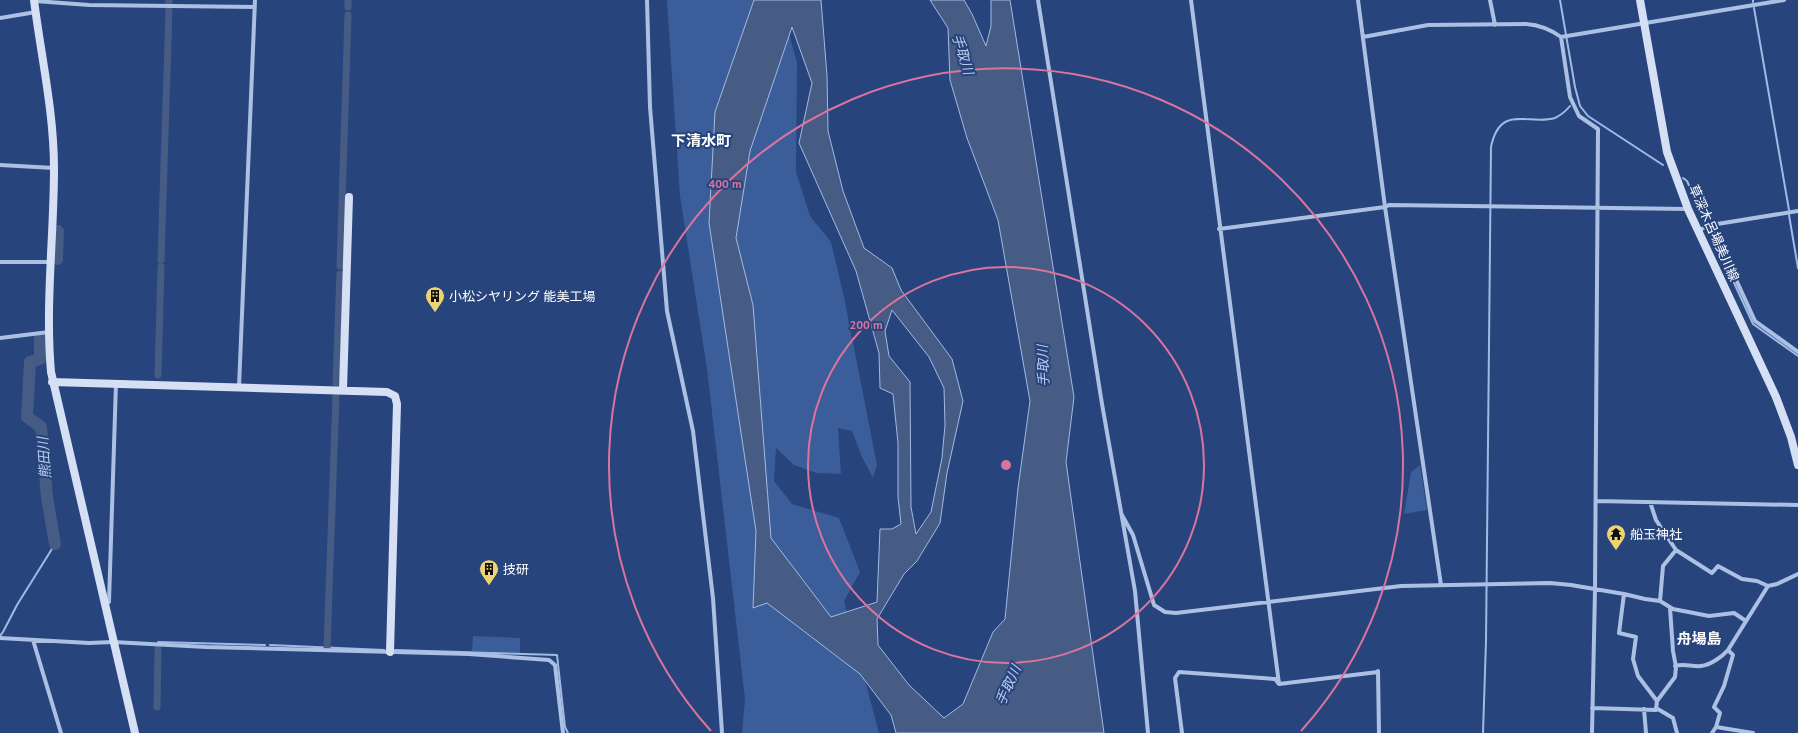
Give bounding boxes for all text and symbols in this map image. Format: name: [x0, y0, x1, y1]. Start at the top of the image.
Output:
water label: 手取川: [948, 31, 978, 79]
district label: 下清水町: [671, 131, 731, 150]
text: 400 m: [708, 176, 742, 191]
street label: 草深木呂場美川線: [1685, 182, 1743, 284]
building icon: 小松シヤリング 能美工場: [424, 285, 446, 313]
place label: 小松シヤリング 能美工場: [449, 288, 595, 305]
text: 200 m: [849, 317, 883, 332]
water label: 手取川: [1033, 343, 1053, 387]
water label: 熊田川: [33, 434, 54, 480]
centre of rings: [999, 458, 1013, 472]
temple icon: 船玉神社: [1605, 523, 1627, 551]
place label: 船玉神社: [1630, 526, 1682, 543]
building icon: 技研: [478, 558, 500, 586]
place label: 技研: [503, 561, 529, 578]
district label: 舟場島: [1676, 629, 1722, 648]
water label: 手取川: [991, 660, 1026, 708]

